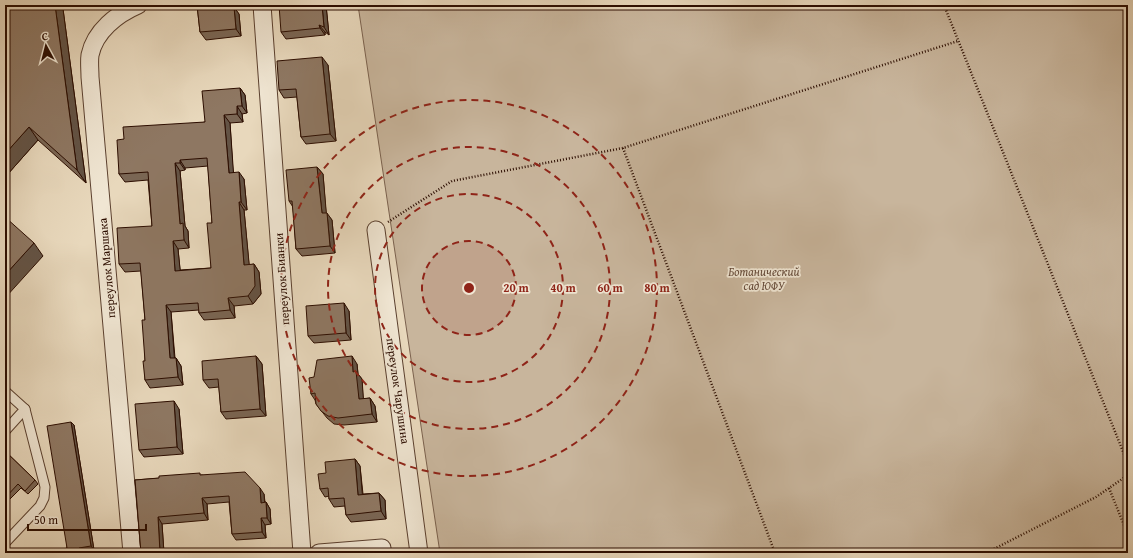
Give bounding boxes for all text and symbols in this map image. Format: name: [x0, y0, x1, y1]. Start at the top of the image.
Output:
north arrow: [26, 26, 66, 66]
text: С: [41, 28, 49, 44]
street label: переулок Маршака: [94, 217, 119, 319]
street label: переулок Бианки: [270, 232, 293, 326]
park label: Ботанический сад ЮФУ: [728, 263, 800, 294]
text: 20 m: [503, 279, 529, 296]
text: 40 m: [550, 279, 576, 296]
text: 60 m: [597, 279, 623, 296]
text: 80 m: [644, 279, 670, 296]
centre of rings: [462, 281, 476, 295]
street label: переулок Чарушина: [383, 337, 414, 445]
scale bar: [28, 506, 146, 532]
text: 50 m: [34, 511, 58, 528]

